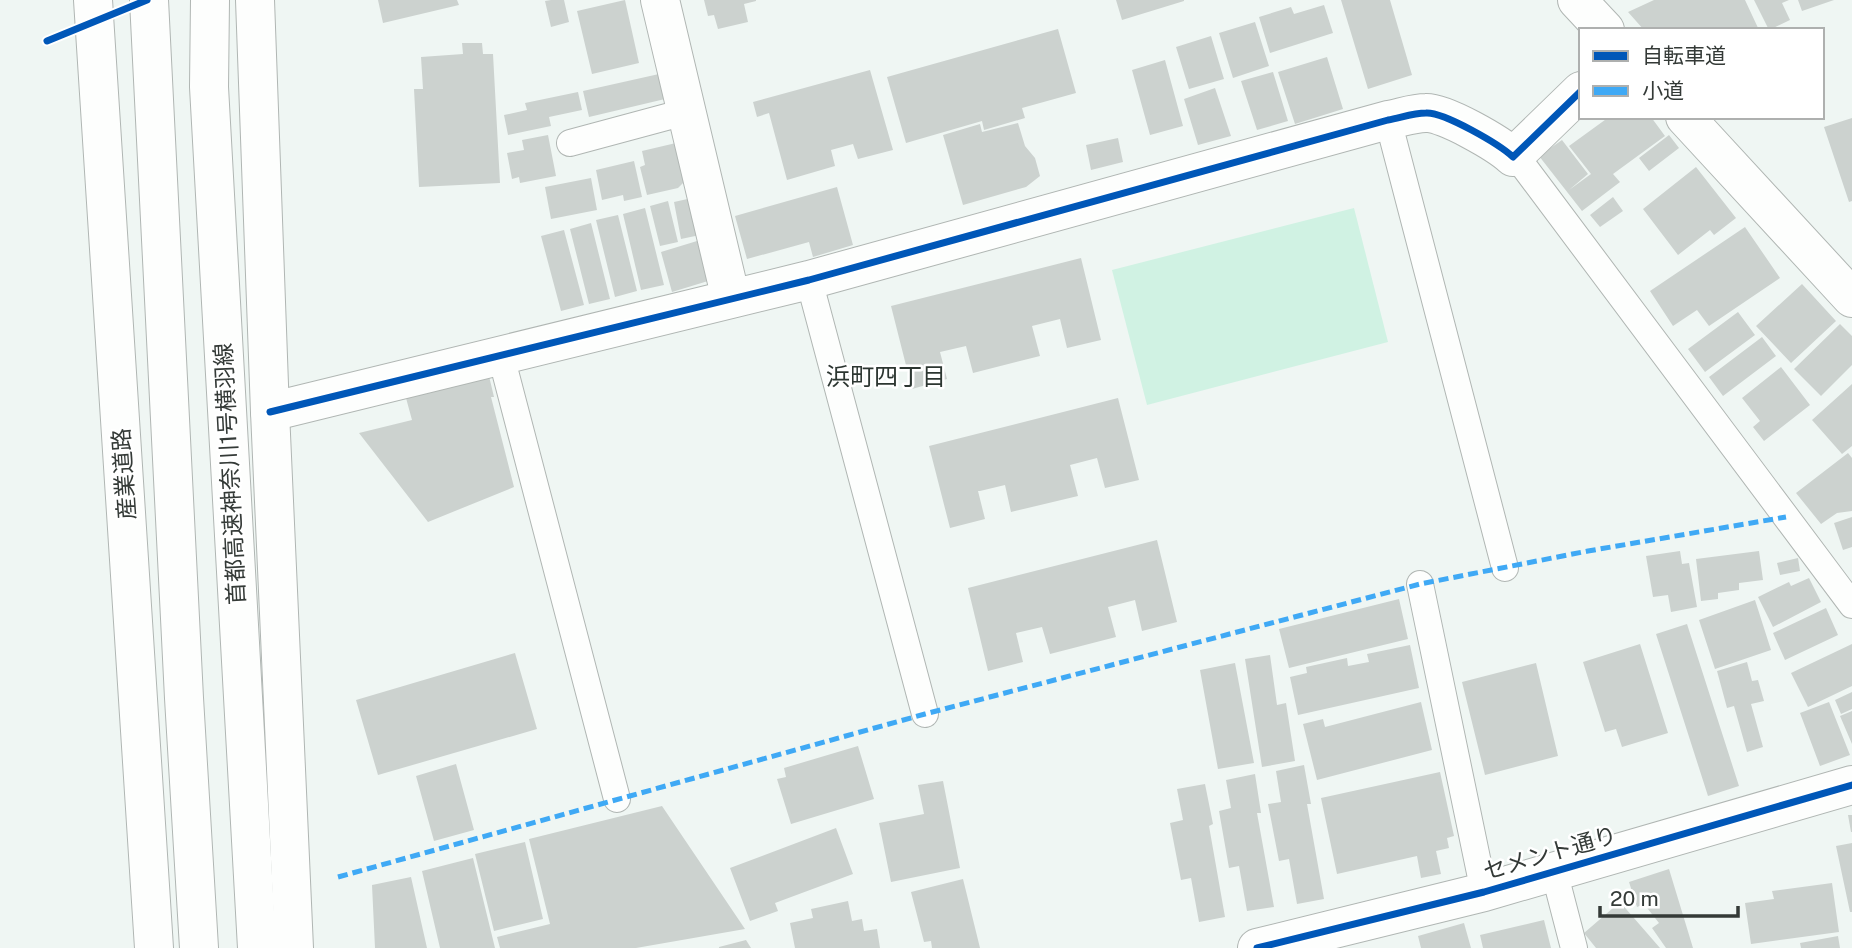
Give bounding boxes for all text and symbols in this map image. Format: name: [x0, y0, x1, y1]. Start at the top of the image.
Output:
legend: [1579, 28, 1824, 119]
text: 自転車道: [1642, 43, 1726, 68]
text: 小道: [1642, 78, 1684, 103]
street label: 首都高速神奈川1号横羽線: [209, 342, 250, 606]
district label: 浜町四丁目: [826, 362, 946, 390]
street label: 産業道路: [107, 427, 140, 521]
street label: セメント通り: [1480, 821, 1620, 884]
scale bar: [1600, 874, 1738, 918]
text: 20 m: [1610, 886, 1659, 911]

